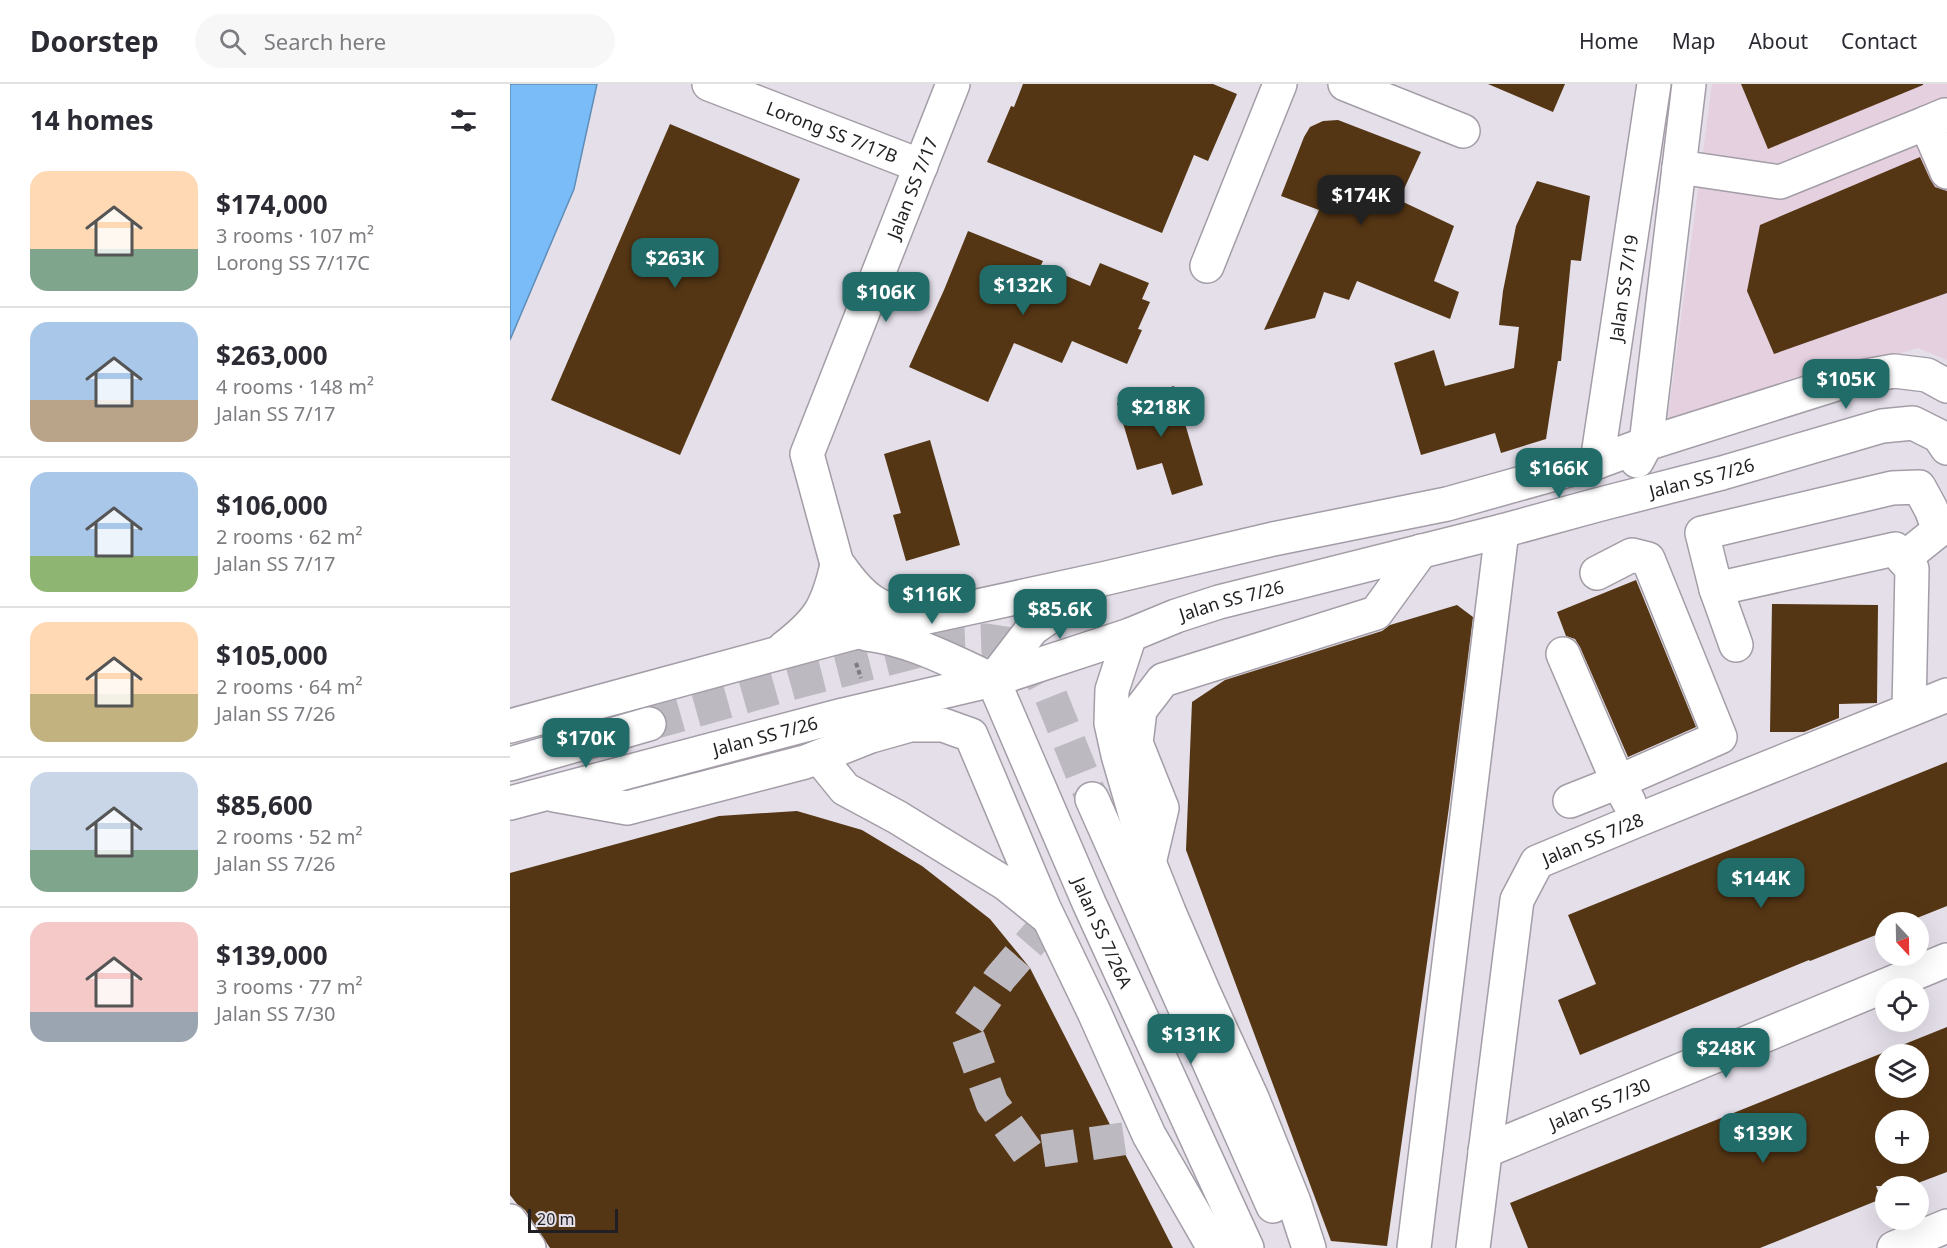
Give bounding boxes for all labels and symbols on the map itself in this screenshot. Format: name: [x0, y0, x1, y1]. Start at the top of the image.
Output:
street label: Lorong SS 7/17B: [763, 95, 901, 168]
street label: Jalan SS 7/17: [880, 133, 943, 244]
pin: $174K: [1319, 175, 1403, 226]
street label: Jalan SS 7/19: [1603, 233, 1643, 345]
pin: $263K: [633, 238, 717, 289]
pin: $132K: [981, 265, 1065, 316]
pin: $106K: [844, 272, 928, 323]
pin: $105K: [1804, 359, 1888, 410]
pin: $218K: [1119, 387, 1203, 438]
pin: $166K: [1517, 448, 1601, 499]
street label: Jalan SS 7/26: [1645, 452, 1757, 504]
pin: $116K: [890, 574, 974, 625]
street label: Jalan SS 7/26: [1174, 574, 1286, 627]
pin: $85.6K: [1011, 589, 1109, 640]
street label: Jalan SS 7/26: [708, 710, 820, 761]
pin: $170K: [544, 718, 628, 769]
street label: Jalan SS 7/28: [1537, 807, 1647, 871]
pin: $144K: [1719, 858, 1803, 909]
street label: Jalan SS 7/26A: [1066, 872, 1138, 992]
north arrow: [1875, 912, 1929, 966]
pin: $131K: [1149, 1014, 1233, 1065]
pin: $248K: [1684, 1028, 1768, 1079]
street label: Jalan SS 7/30: [1543, 1072, 1654, 1136]
pin: $139K: [1721, 1113, 1805, 1164]
scale bar: [528, 1206, 618, 1234]

